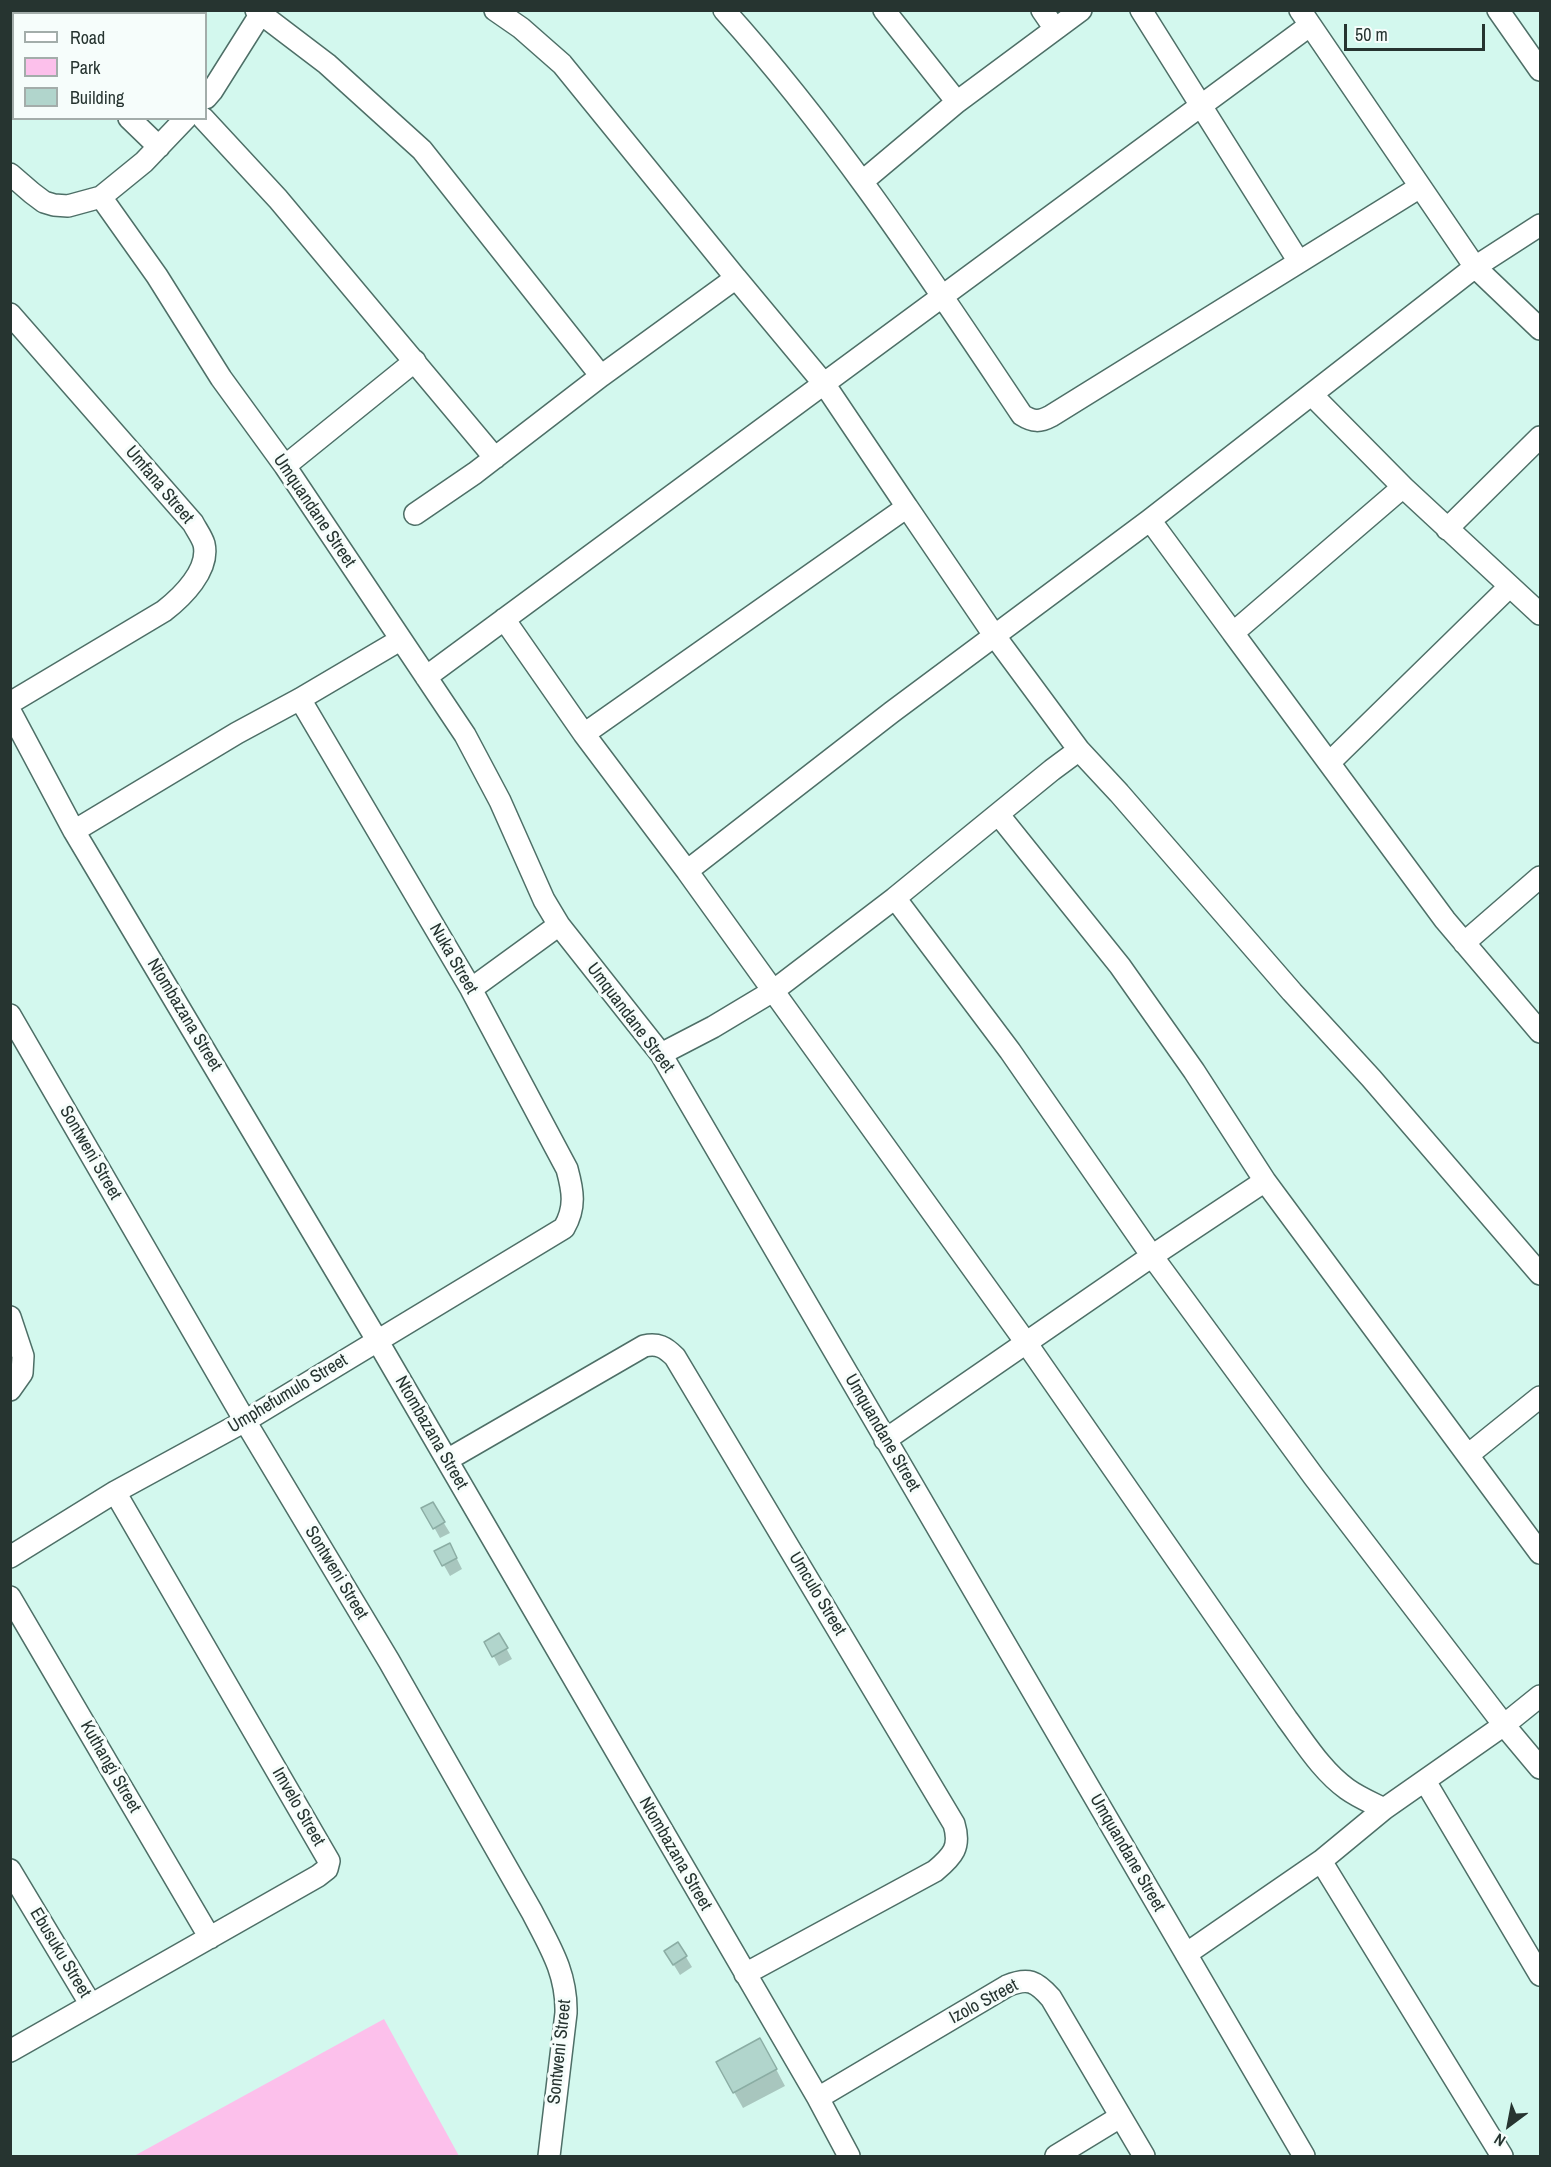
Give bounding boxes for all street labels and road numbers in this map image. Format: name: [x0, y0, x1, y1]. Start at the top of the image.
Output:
street label: Umfana Street: [120, 442, 198, 528]
street label: Umquandane Street: [268, 450, 360, 572]
street label: Nuka Street: [424, 920, 482, 998]
street label: Ntombazana Street: [142, 955, 226, 1075]
street label: Umquandane Street: [582, 959, 678, 1077]
street label: Sontweni Street: [54, 1102, 126, 1204]
street label: Umphefumulo Street: [224, 1350, 352, 1438]
street label: Umquandane Street: [840, 1370, 924, 1496]
street label: Ntombazana Street: [390, 1373, 472, 1493]
street label: Sontweni Street: [300, 1522, 372, 1624]
street label: Umculo Street: [784, 1548, 850, 1640]
street label: Kuthangi Street: [75, 1717, 145, 1817]
street label: Imvelo Street: [267, 1764, 329, 1850]
street label: Umquandane Street: [1085, 1790, 1169, 1916]
street label: Ntombazana Street: [634, 1794, 716, 1914]
street label: Ebusuku Street: [25, 1904, 95, 2002]
street label: Izolo Street: [946, 1975, 1022, 2029]
street label: Sontweni Street: [544, 1999, 576, 2105]

